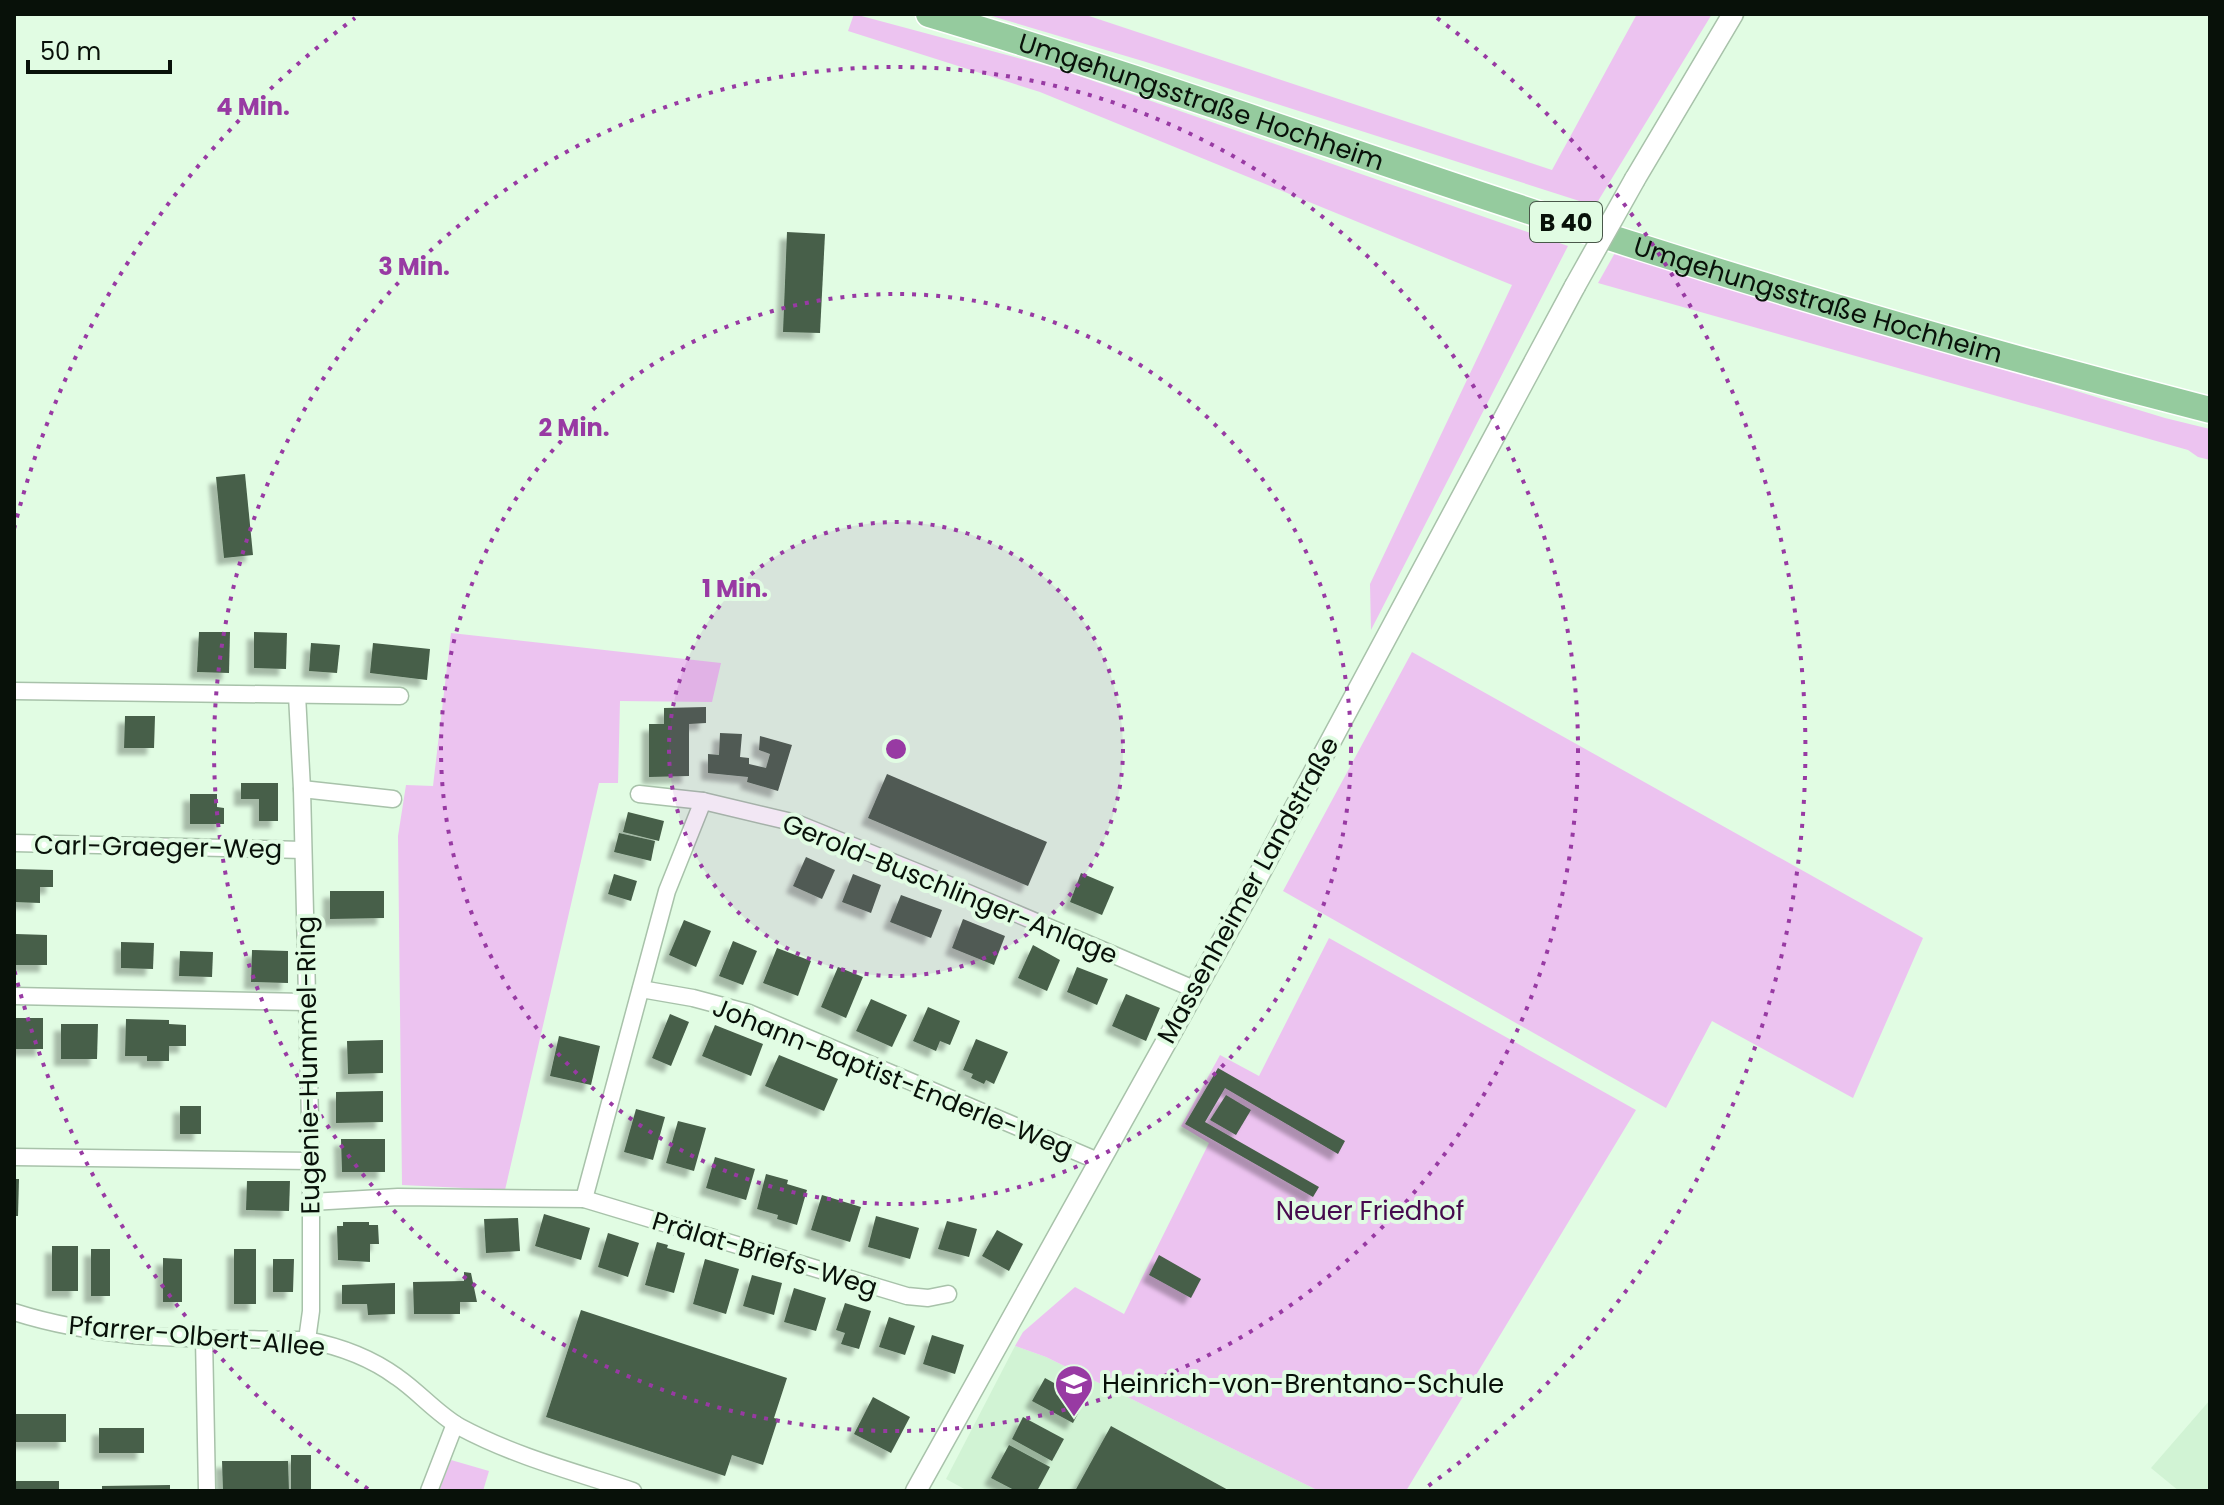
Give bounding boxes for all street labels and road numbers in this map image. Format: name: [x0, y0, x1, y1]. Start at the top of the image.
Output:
street label: Umgehungsstraße Hochheim: [1014, 24, 1389, 179]
road number: B 40: [1530, 202, 1602, 242]
street label: Umgehungsstraße Hochheim: [1629, 228, 2007, 372]
street label: Massenheimer Landstraße: [1148, 730, 1348, 1050]
street label: Gerold-Buschlinger-Anlage: [777, 805, 1123, 973]
street label: Carl-Graeger-Weg: [33, 827, 283, 867]
street label: Eugenie-Hummel-Ring: [287, 915, 329, 1215]
street label: Johann-Baptist-Enderle-Weg: [707, 989, 1079, 1167]
street label: Prälat-Briefs-Weg: [648, 1203, 882, 1305]
street label: Pfarrer-Olbert-Allee: [67, 1307, 327, 1365]

